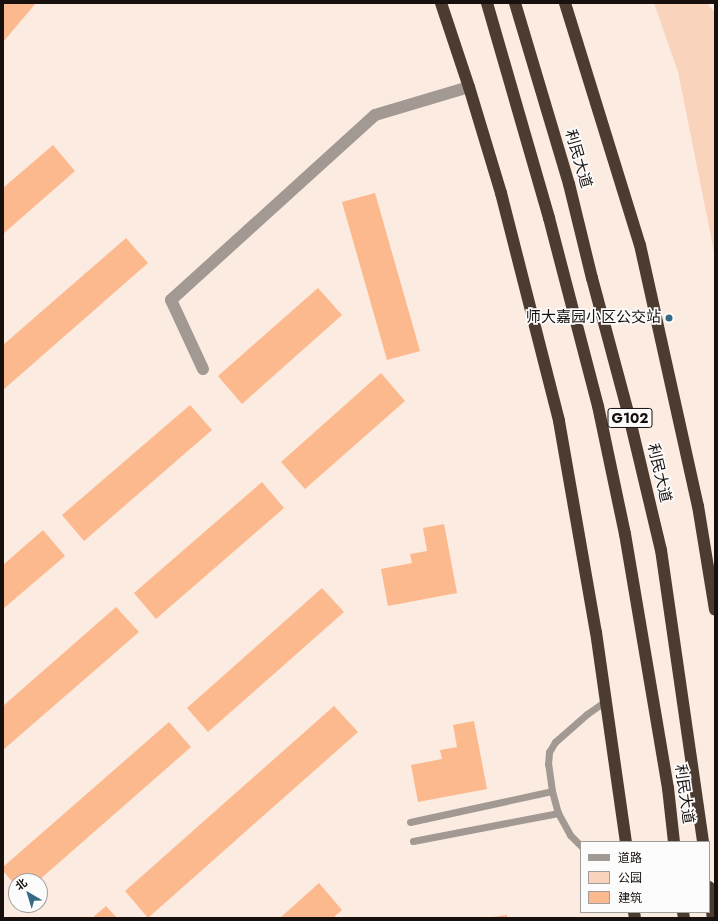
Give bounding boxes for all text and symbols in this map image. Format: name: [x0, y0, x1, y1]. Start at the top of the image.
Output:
street label: 利民大道: [561, 128, 595, 190]
place label: 师大嘉园小区公交站: [526, 309, 661, 327]
marker: 师大嘉园小区公交站: [664, 313, 674, 323]
road number: G102: [607, 406, 653, 430]
street label: 利民大道: [643, 442, 675, 504]
street label: 利民大道: [671, 763, 697, 825]
legend: [580, 841, 710, 913]
text: 道路: [618, 849, 642, 867]
text: 公园: [618, 869, 642, 887]
north arrow: [8, 873, 48, 913]
text: 北: [12, 875, 30, 894]
text: 建筑: [618, 889, 642, 907]

